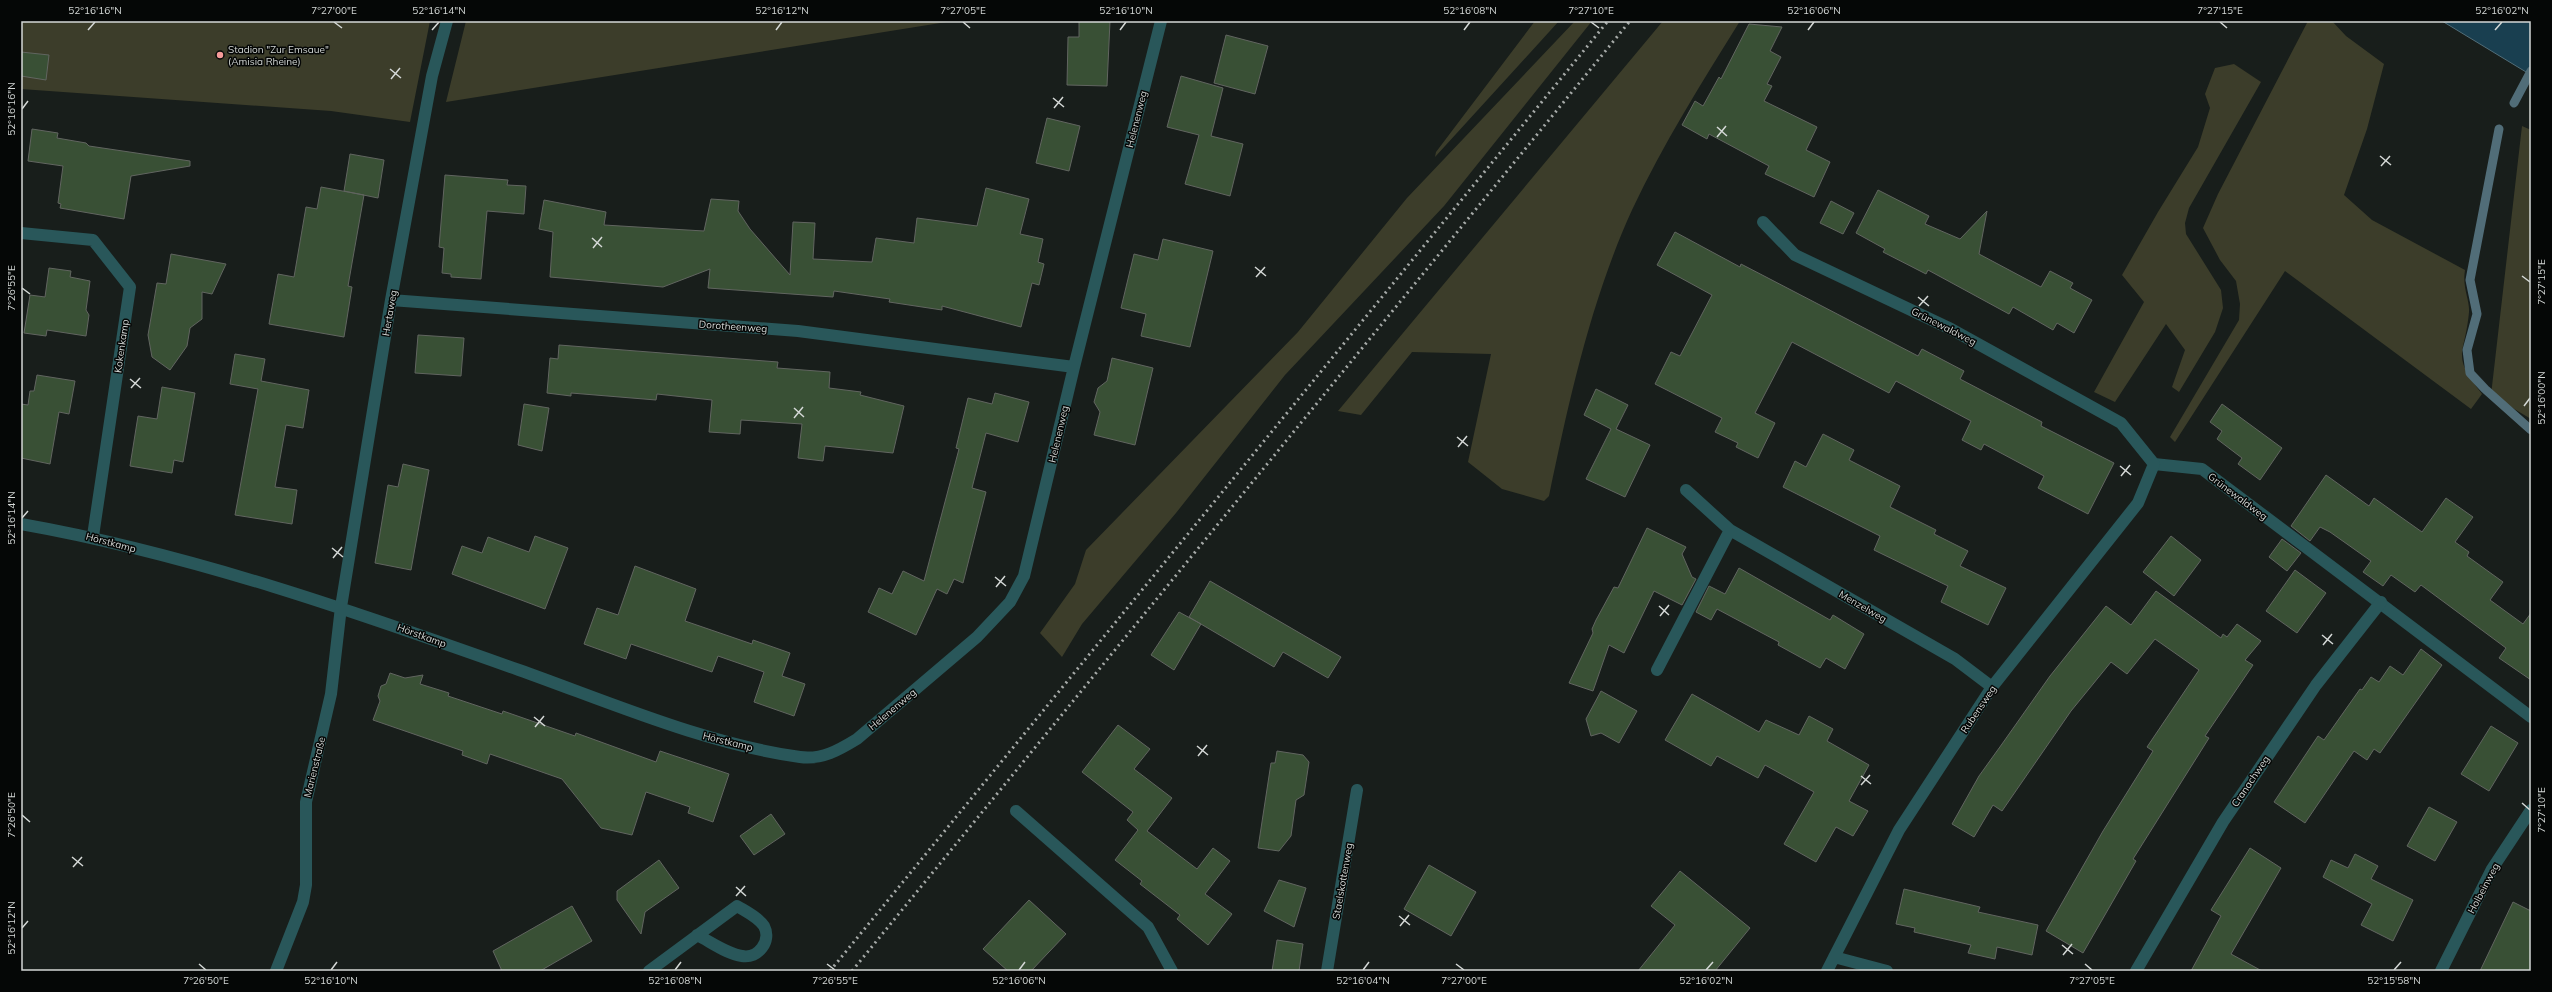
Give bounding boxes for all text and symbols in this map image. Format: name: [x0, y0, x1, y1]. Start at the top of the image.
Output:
text: 52°16'16"N: [68, 4, 122, 17]
text: 7°27'00"E: [311, 4, 357, 17]
text: 52°16'14"N: [412, 4, 466, 17]
text: 52°16'12"N: [755, 4, 809, 17]
text: 7°27'05"E: [940, 4, 986, 17]
text: 52°16'10"N: [1099, 4, 1153, 17]
text: 52°16'08"N: [1443, 4, 1497, 17]
text: 7°27'10"E: [1568, 4, 1614, 17]
text: 52°16'06"N: [1787, 4, 1841, 17]
text: 7°27'15"E: [2197, 4, 2243, 17]
text: 52°16'02"N: [2475, 4, 2529, 17]
place label: Stadion "Zur Emsaue" (Amisia Rheine): [228, 43, 329, 68]
marker: Stadion "Zur Emsaue" (Amisia Rheine): [215, 50, 225, 60]
text: 52°16'16"N: [5, 82, 18, 136]
street label: Helenenweg: [1123, 89, 1150, 149]
text: 7°27'15"E: [2535, 259, 2548, 305]
text: 7°26'55"E: [5, 265, 18, 311]
street label: Hertaweg: [379, 289, 400, 337]
street label: Grünewaldweg: [1909, 305, 1978, 348]
street label: Kokenkamp: [111, 318, 132, 374]
street label: Dorotheenweg: [698, 318, 768, 335]
text: 52°16'00"N: [2535, 371, 2548, 425]
street label: Helenenweg: [1046, 404, 1071, 464]
street label: Grünewaldweg: [2205, 470, 2270, 523]
text: 52°16'14"N: [5, 491, 18, 545]
street label: Hörstkamp: [84, 530, 137, 555]
street label: Menzelweg: [1837, 588, 1889, 625]
street label: Hörstkamp: [396, 621, 448, 650]
street label: Rubensweg: [1958, 683, 1999, 736]
street label: Helenenweg: [866, 686, 919, 733]
street label: Hörstkamp: [701, 729, 754, 754]
street label: Marienstraße: [301, 736, 328, 799]
street label: Cranachweg: [2228, 753, 2272, 809]
text: 7°27'10"E: [2535, 787, 2548, 833]
text: 7°26'50"E: [5, 792, 18, 838]
street label: Staelskottenweg: [1329, 842, 1356, 920]
street label: Holbeinweg: [2465, 861, 2502, 916]
text: 52°16'12"N: [5, 901, 18, 955]
text: 7°26'50"E: [183, 974, 229, 987]
text: 52°16'10"N: [304, 974, 358, 987]
text: 52°16'08"N: [648, 974, 702, 987]
text: 7°26'55"E: [812, 974, 858, 987]
text: 52°16'06"N: [992, 974, 1046, 987]
text: 52°16'04"N: [1336, 974, 1390, 987]
text: 7°27'00"E: [1441, 974, 1487, 987]
text: 52°16'02"N: [1679, 974, 1733, 987]
text: 7°27'05"E: [2069, 974, 2115, 987]
text: 52°15'58"N: [2367, 974, 2421, 987]

